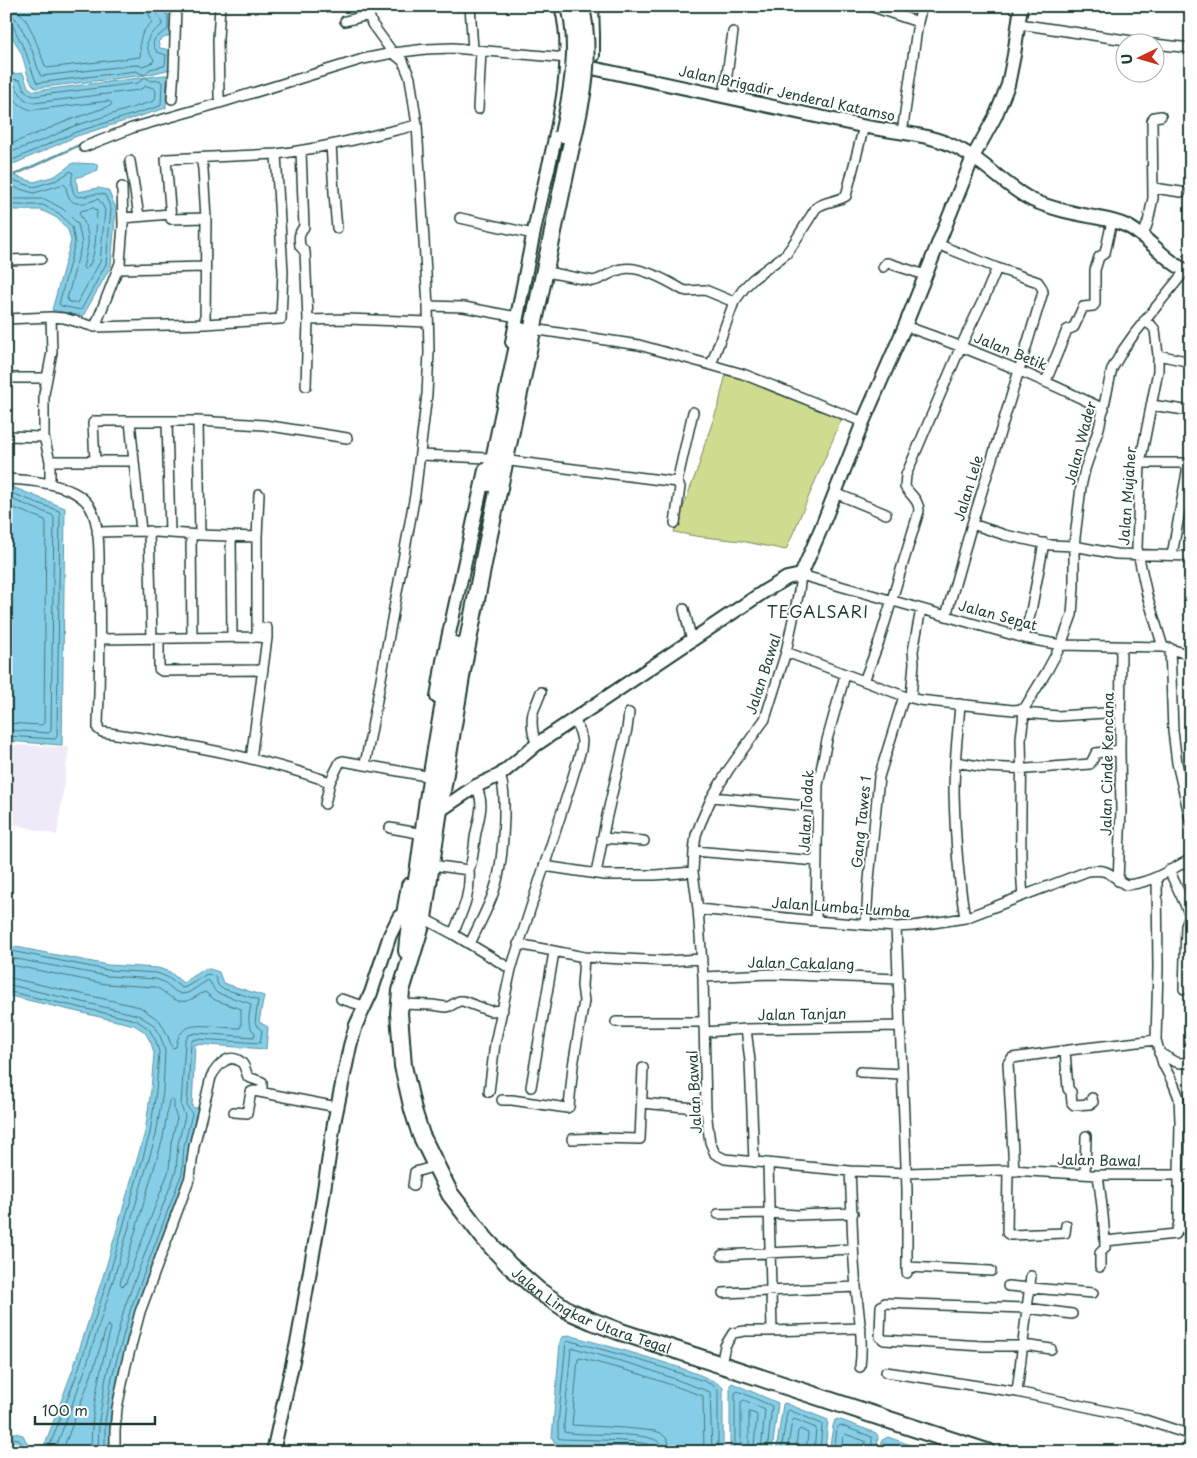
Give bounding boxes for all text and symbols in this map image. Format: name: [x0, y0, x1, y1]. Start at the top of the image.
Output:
north arrow: [1114, 32, 1164, 82]
text: U: [1116, 53, 1137, 65]
street label: Jalan Brigadir Jenderal Katamso: [677, 60, 897, 126]
street label: Jalan Betik: [971, 327, 1051, 375]
street label: Jalan Wader: [1059, 398, 1101, 487]
street label: Jalan Mujaher: [1113, 446, 1141, 546]
street label: Jalan Lele: [948, 452, 988, 523]
street label: Jalan Sepat: [956, 594, 1040, 636]
district label: TEGALSARI: [767, 599, 869, 623]
street label: Jalan Bawal: [740, 631, 786, 717]
street label: Jalan Cinde Kencana: [1095, 692, 1119, 836]
street label: Jalan Todak: [793, 769, 819, 853]
street label: Gang Tawes 1: [846, 775, 876, 869]
street label: Jalan Lumba-Lumba: [771, 892, 911, 922]
street label: Jalan Cakalang: [747, 952, 855, 974]
street label: Jalan Tanjan: [757, 1003, 847, 1025]
street label: Jalan Bawal: [681, 1050, 707, 1134]
street label: Jalan Bawal: [1057, 1149, 1141, 1171]
street label: Jalan Lingkar Utara Tegal: [508, 1262, 674, 1358]
scale bar: [35, 1393, 155, 1425]
text: 100 m: [42, 1398, 88, 1421]

